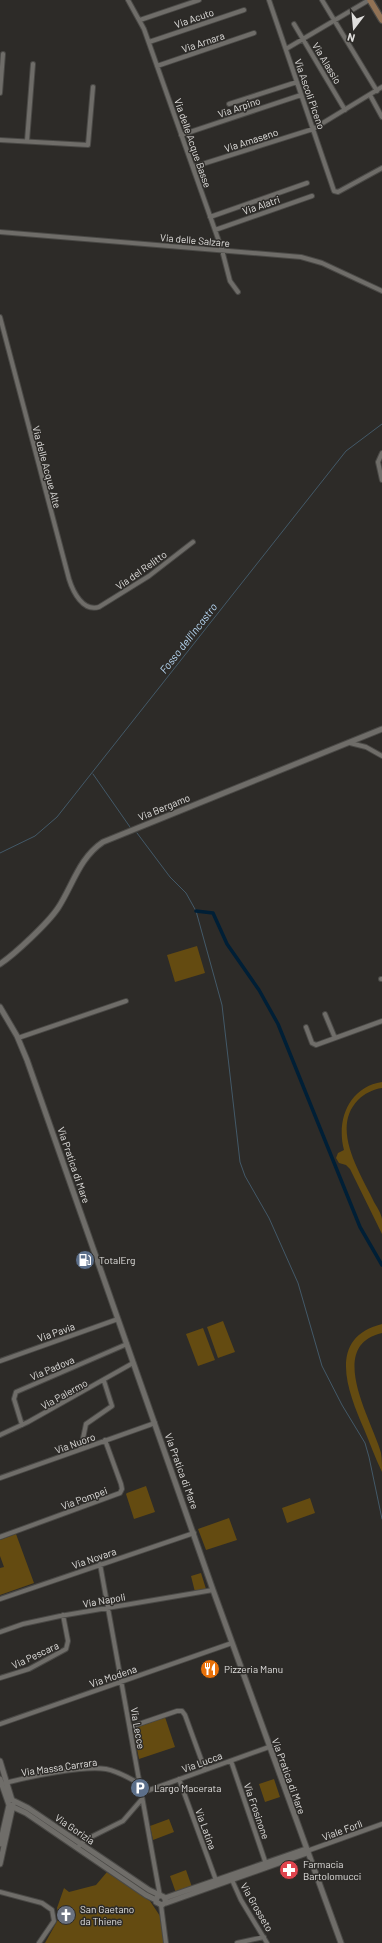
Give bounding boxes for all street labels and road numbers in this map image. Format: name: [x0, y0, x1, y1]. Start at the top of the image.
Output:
street label: Via Acuto: [173, 6, 215, 30]
street label: Via Arnara: [180, 29, 226, 55]
street label: Via Alassio: [310, 40, 344, 86]
street label: Via Ascoli Piceno: [292, 57, 328, 131]
street label: Via Arpino: [216, 94, 262, 120]
street label: Via delle Acque Basse: [172, 97, 214, 189]
street label: Via Amaseno: [223, 126, 279, 154]
street label: Via Alatri: [241, 193, 281, 217]
street label: Via delle Salzare: [160, 231, 230, 249]
street label: Via delle Acque Alte: [30, 424, 64, 510]
street label: Via del Relitto: [113, 548, 169, 592]
street label: Via Bergamo: [136, 791, 192, 823]
street label: Via Pratica di Mare: [55, 1125, 93, 1205]
street label: Via Pavia: [36, 1320, 76, 1344]
street label: Via Padova: [28, 1353, 76, 1383]
street label: Via Palermo: [39, 1376, 89, 1412]
street label: Via Nuoro: [53, 1430, 97, 1456]
street label: Via Pratica di Mare: [163, 1431, 201, 1511]
street label: Via Pompei: [59, 1484, 109, 1512]
street label: Via Novara: [70, 1545, 118, 1571]
street label: Via Napoli: [82, 1590, 126, 1610]
street label: Via Pescara: [10, 1639, 60, 1671]
street label: Via Modena: [88, 1662, 138, 1690]
street label: Via Lecce: [128, 1706, 148, 1750]
street label: Via Pratica di Mare: [270, 1736, 308, 1816]
street label: Via Lucca: [180, 1749, 224, 1775]
street label: Via Massa Carrara: [20, 1756, 98, 1778]
street label: Via Frosinone: [242, 1781, 272, 1841]
street label: Via Latina: [193, 1807, 219, 1851]
street label: Via Gorizia: [53, 1811, 97, 1847]
street label: Viale Forlì: [320, 1817, 364, 1843]
street label: Via Grosseto: [238, 1880, 276, 1934]

